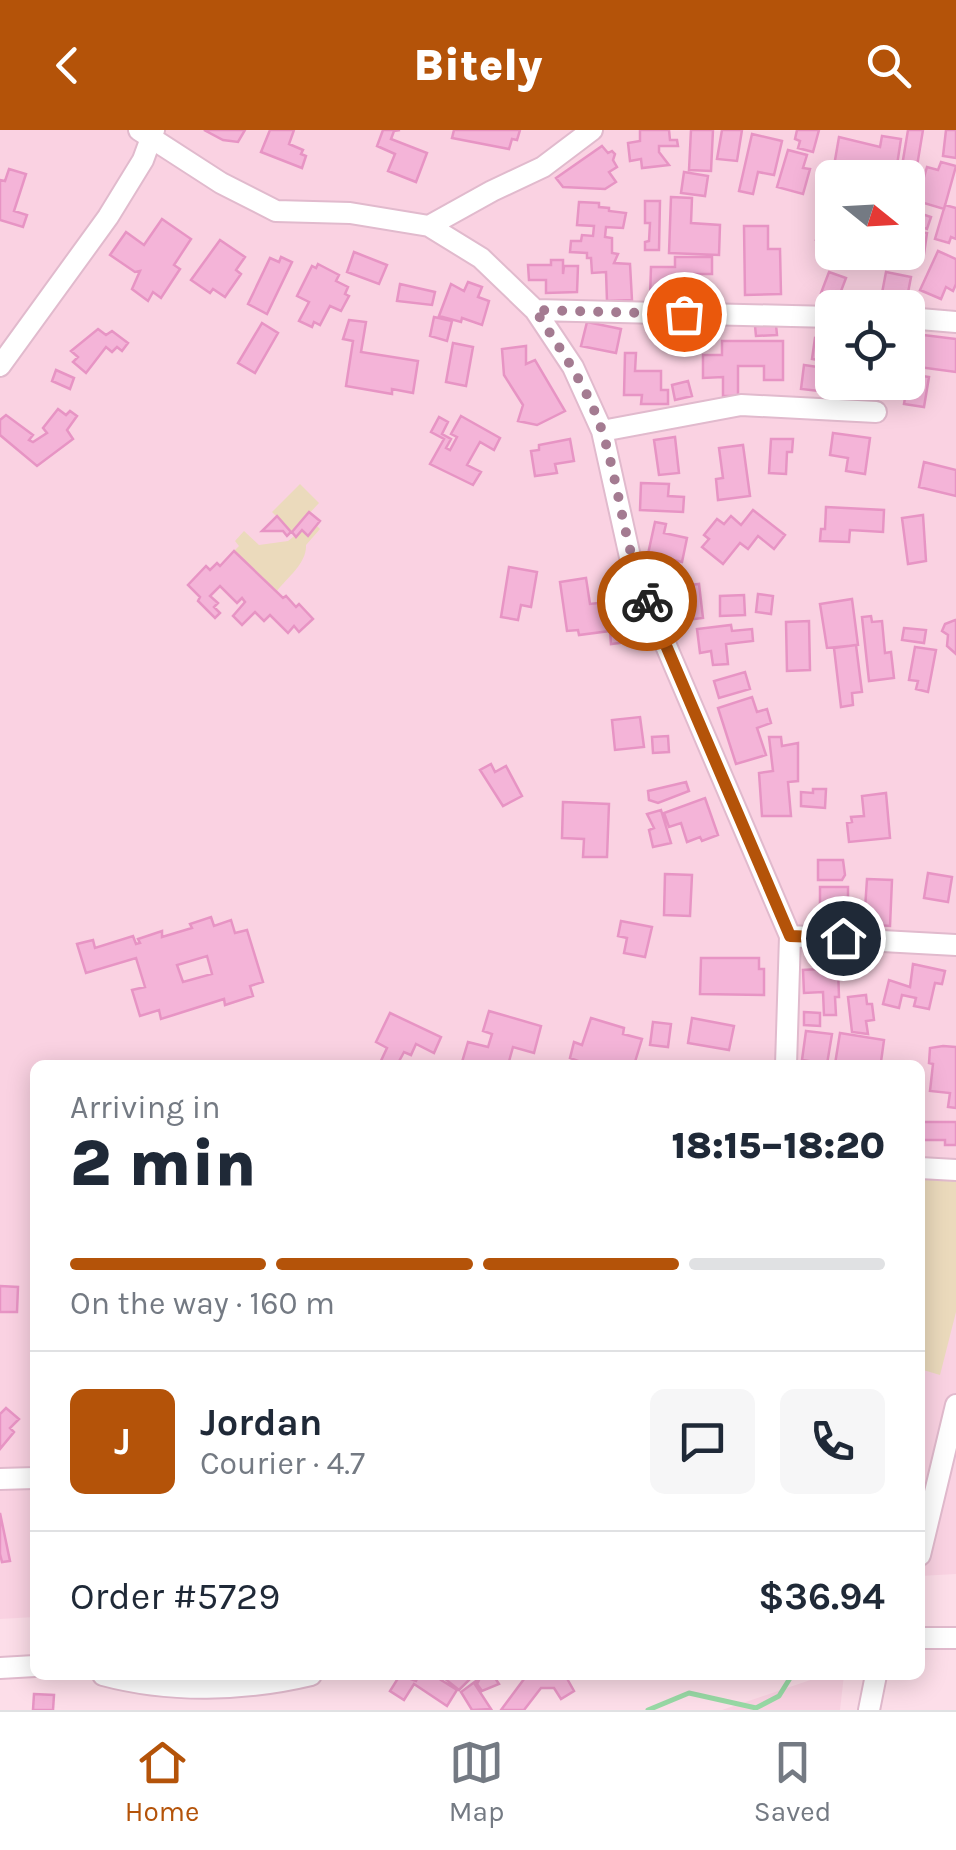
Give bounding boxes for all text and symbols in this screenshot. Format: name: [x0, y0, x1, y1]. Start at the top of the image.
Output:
icon: back: [40, 38, 95, 93]
icon: search: [861, 38, 916, 93]
text: Bitely: [413, 39, 543, 91]
north arrow: [815, 160, 925, 270]
map controls: [815, 160, 925, 400]
pin: [642, 272, 727, 357]
icon: bag: [657, 287, 712, 342]
button: locate: [815, 290, 925, 400]
courier: [597, 551, 697, 651]
icon: bike: [620, 574, 675, 629]
pin: [801, 896, 886, 981]
icon: home: [816, 911, 871, 966]
text: Arriving in: [70, 1089, 221, 1126]
text: 18:15–18:20: [671, 1123, 885, 1168]
text: 2 min: [70, 1125, 256, 1201]
text: On the way · 160 m: [70, 1285, 335, 1322]
button: chat: [650, 1389, 755, 1494]
button: phone: [780, 1389, 885, 1494]
text: Jordan: [200, 1400, 323, 1445]
text: J: [114, 1419, 131, 1464]
text: Courier · 4.7: [200, 1445, 365, 1482]
text: Order #5729: [70, 1574, 280, 1619]
text: $36.94: [758, 1574, 885, 1619]
tab: Home: [125, 1735, 199, 1828]
tab: Map: [449, 1735, 504, 1828]
tab: Saved: [754, 1735, 831, 1828]

